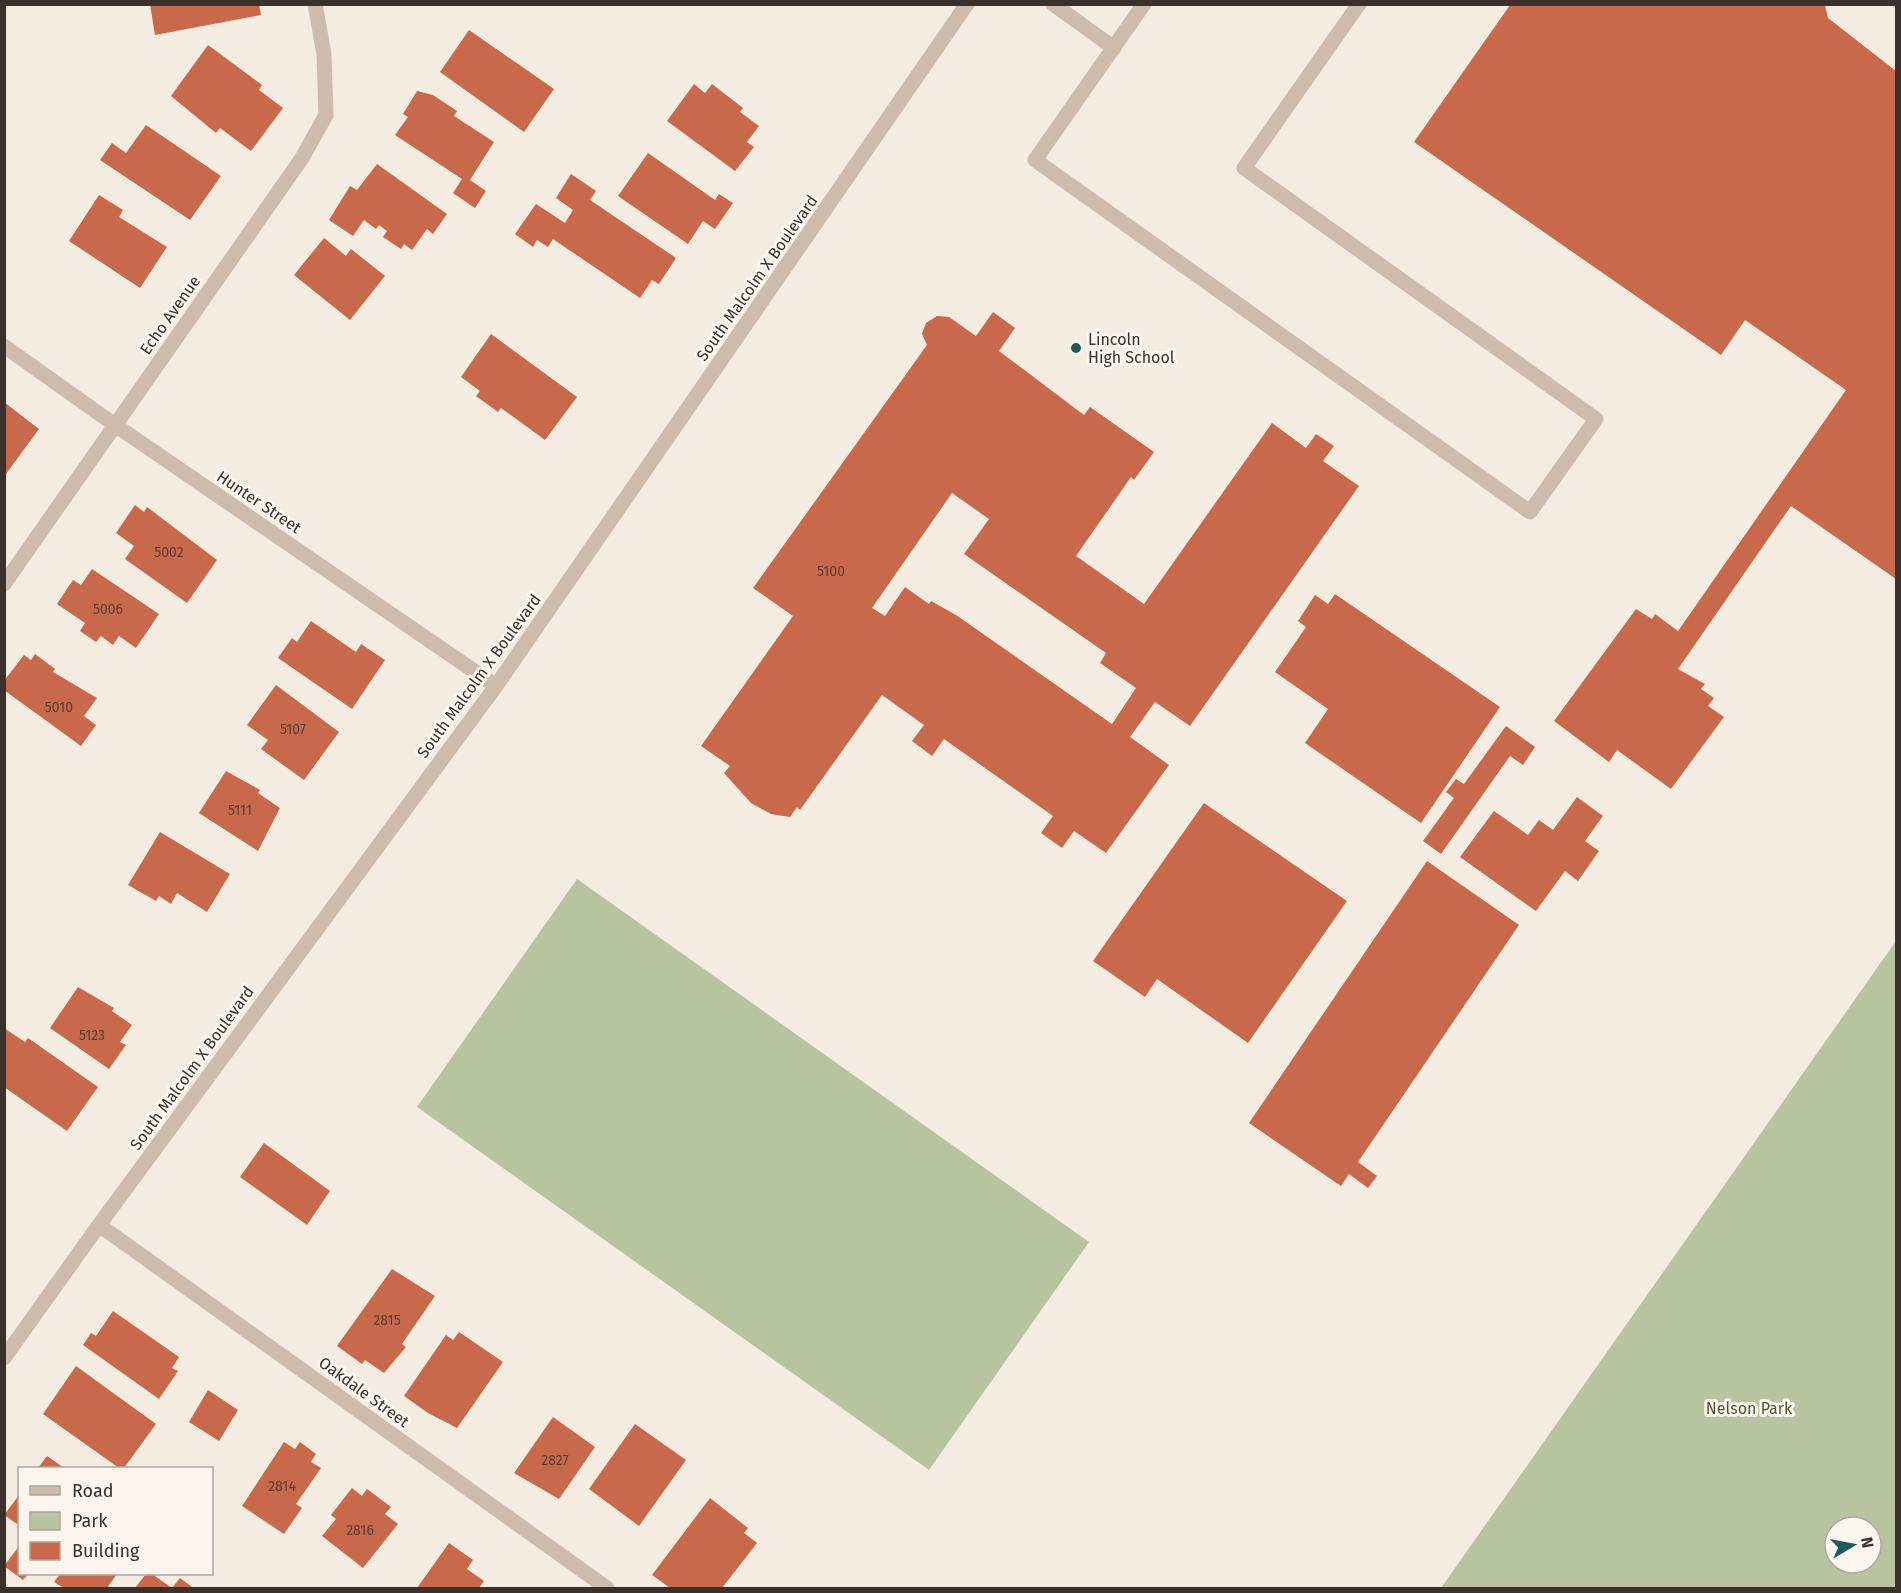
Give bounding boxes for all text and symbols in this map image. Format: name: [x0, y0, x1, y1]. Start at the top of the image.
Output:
street label: South Malcolm X Boulevard: [692, 192, 822, 364]
street label: Echo Avenue: [136, 272, 204, 358]
place label: Lincoln High School: [1088, 330, 1175, 367]
marker: Lincoln High School: [1069, 341, 1083, 355]
street label: Hunter Street: [213, 467, 305, 537]
house number: 5002: [154, 544, 184, 561]
house number: 5100: [817, 563, 845, 580]
street label: South Malcolm X Boulevard: [413, 590, 545, 762]
house number: 5006: [93, 601, 123, 618]
house number: 5010: [45, 699, 73, 716]
house number: 5107: [280, 721, 306, 738]
house number: 5111: [228, 802, 252, 819]
street label: South Malcolm X Boulevard: [126, 982, 258, 1154]
house number: 5123: [79, 1027, 105, 1044]
house number: 2815: [373, 1312, 401, 1329]
street label: Oakdale Street: [315, 1353, 413, 1431]
park label: Nelson Park: [1706, 1399, 1793, 1418]
house number: 2827: [541, 1452, 569, 1469]
legend: [18, 1467, 213, 1575]
house number: 2814: [268, 1478, 296, 1495]
text: Road: [72, 1480, 114, 1502]
text: Park: [72, 1510, 108, 1532]
north arrow: [1823, 1515, 1883, 1575]
house number: 2816: [346, 1522, 374, 1539]
text: N: [1857, 1536, 1878, 1549]
text: Building: [72, 1540, 140, 1562]

